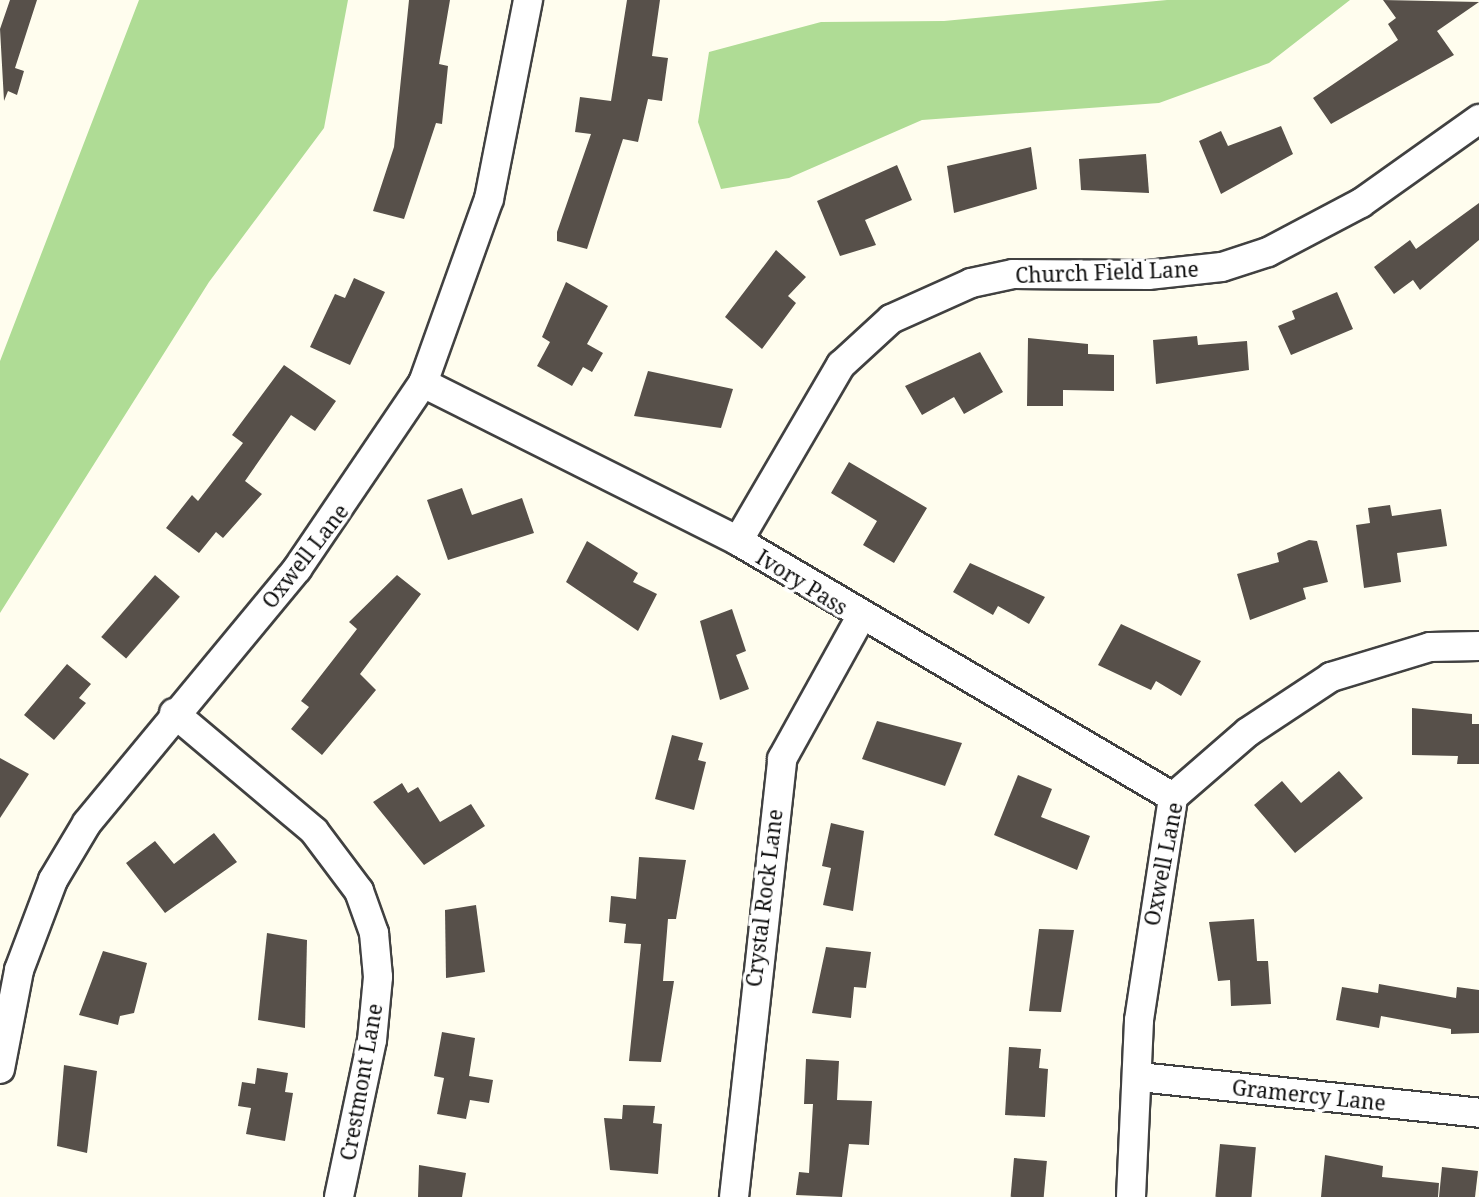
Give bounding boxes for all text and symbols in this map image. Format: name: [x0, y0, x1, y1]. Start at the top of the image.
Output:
street label: Church Field Lane: [1015, 256, 1199, 288]
street label: Oxwell Lane: [257, 499, 353, 613]
street label: Ivory Pass: [752, 544, 852, 620]
street label: Oxwell Lane: [1139, 800, 1187, 928]
street label: Crystal Rock Lane: [741, 808, 787, 988]
street label: Crestmont Lane: [335, 1002, 387, 1162]
street label: Gramercy Lane: [1231, 1074, 1387, 1116]

